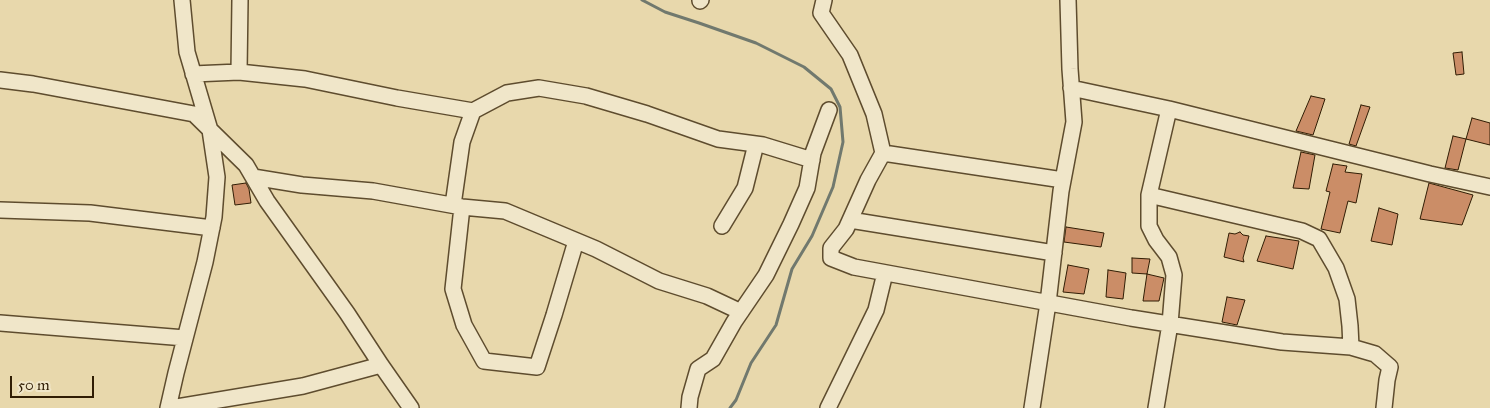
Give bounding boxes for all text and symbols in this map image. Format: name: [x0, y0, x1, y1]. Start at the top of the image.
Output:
scale bar: [12, 366, 96, 398]
text: 50 m: [18, 376, 50, 394]

